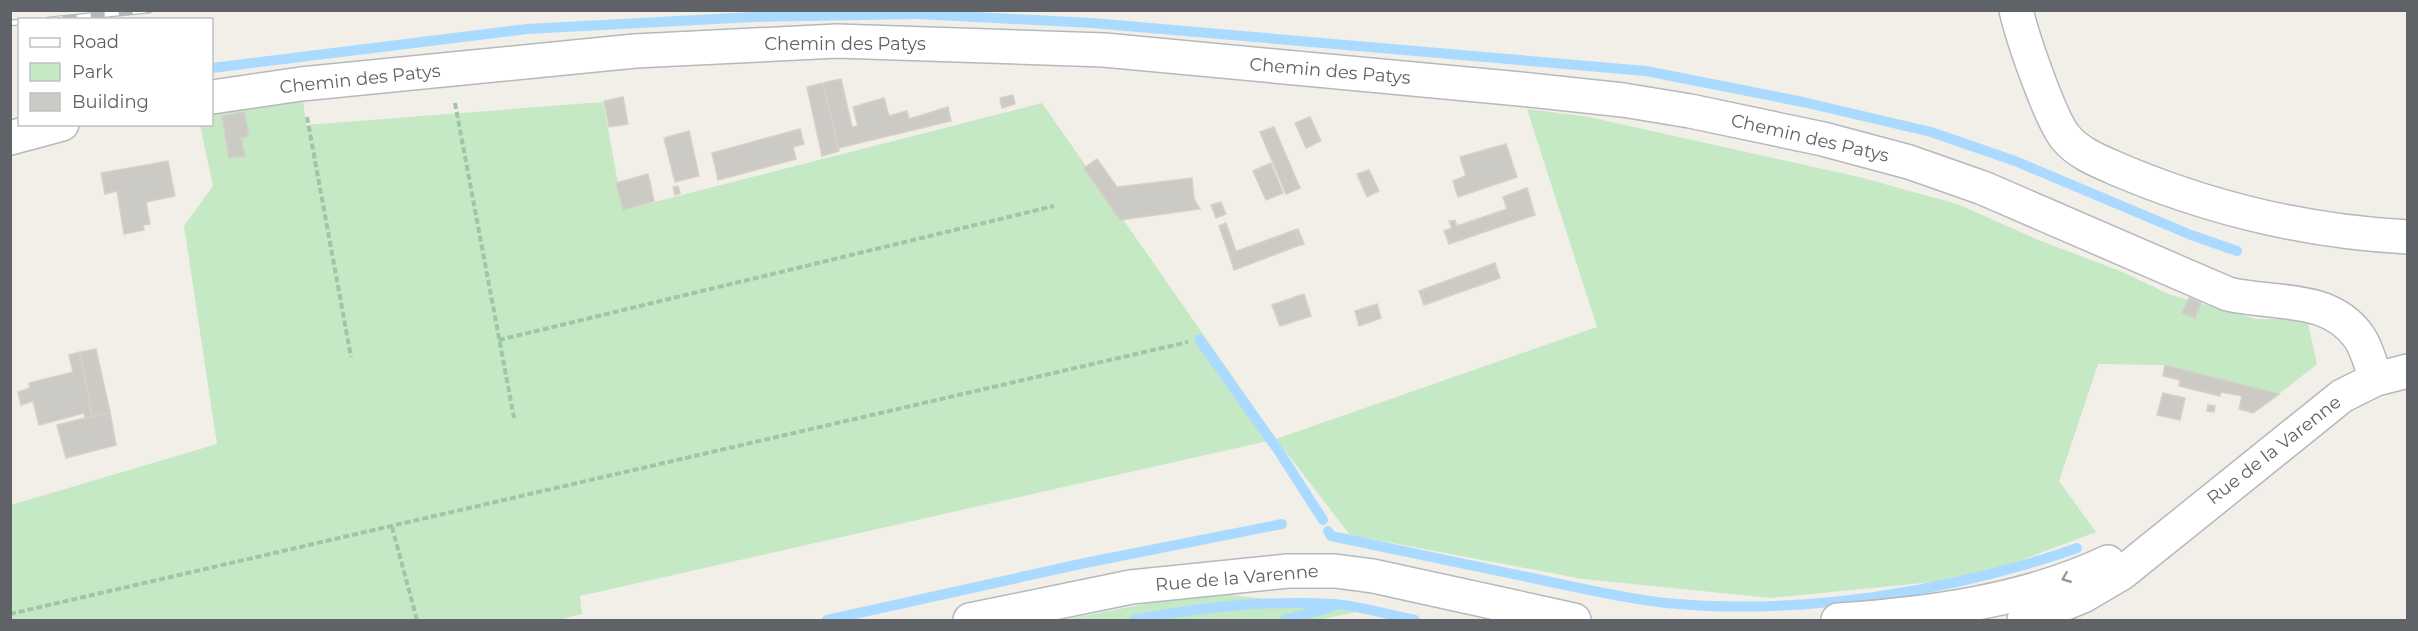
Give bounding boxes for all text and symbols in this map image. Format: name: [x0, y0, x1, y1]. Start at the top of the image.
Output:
legend: [18, 18, 213, 126]
text: Road: [72, 31, 119, 53]
street label: Chemin des Patys: [764, 33, 926, 55]
street label: Chemin des Patys: [1249, 53, 1412, 89]
street label: Chemin des Patys: [279, 60, 442, 98]
text: Park: [72, 61, 113, 83]
text: Building: [72, 91, 149, 113]
street label: Chemin des Patys: [1729, 109, 1891, 167]
street label: Rue de la Varenne: [2203, 391, 2345, 509]
street label: Rue de la Varenne: [1154, 560, 1320, 596]
one-way arrow: [2061, 571, 2072, 583]

